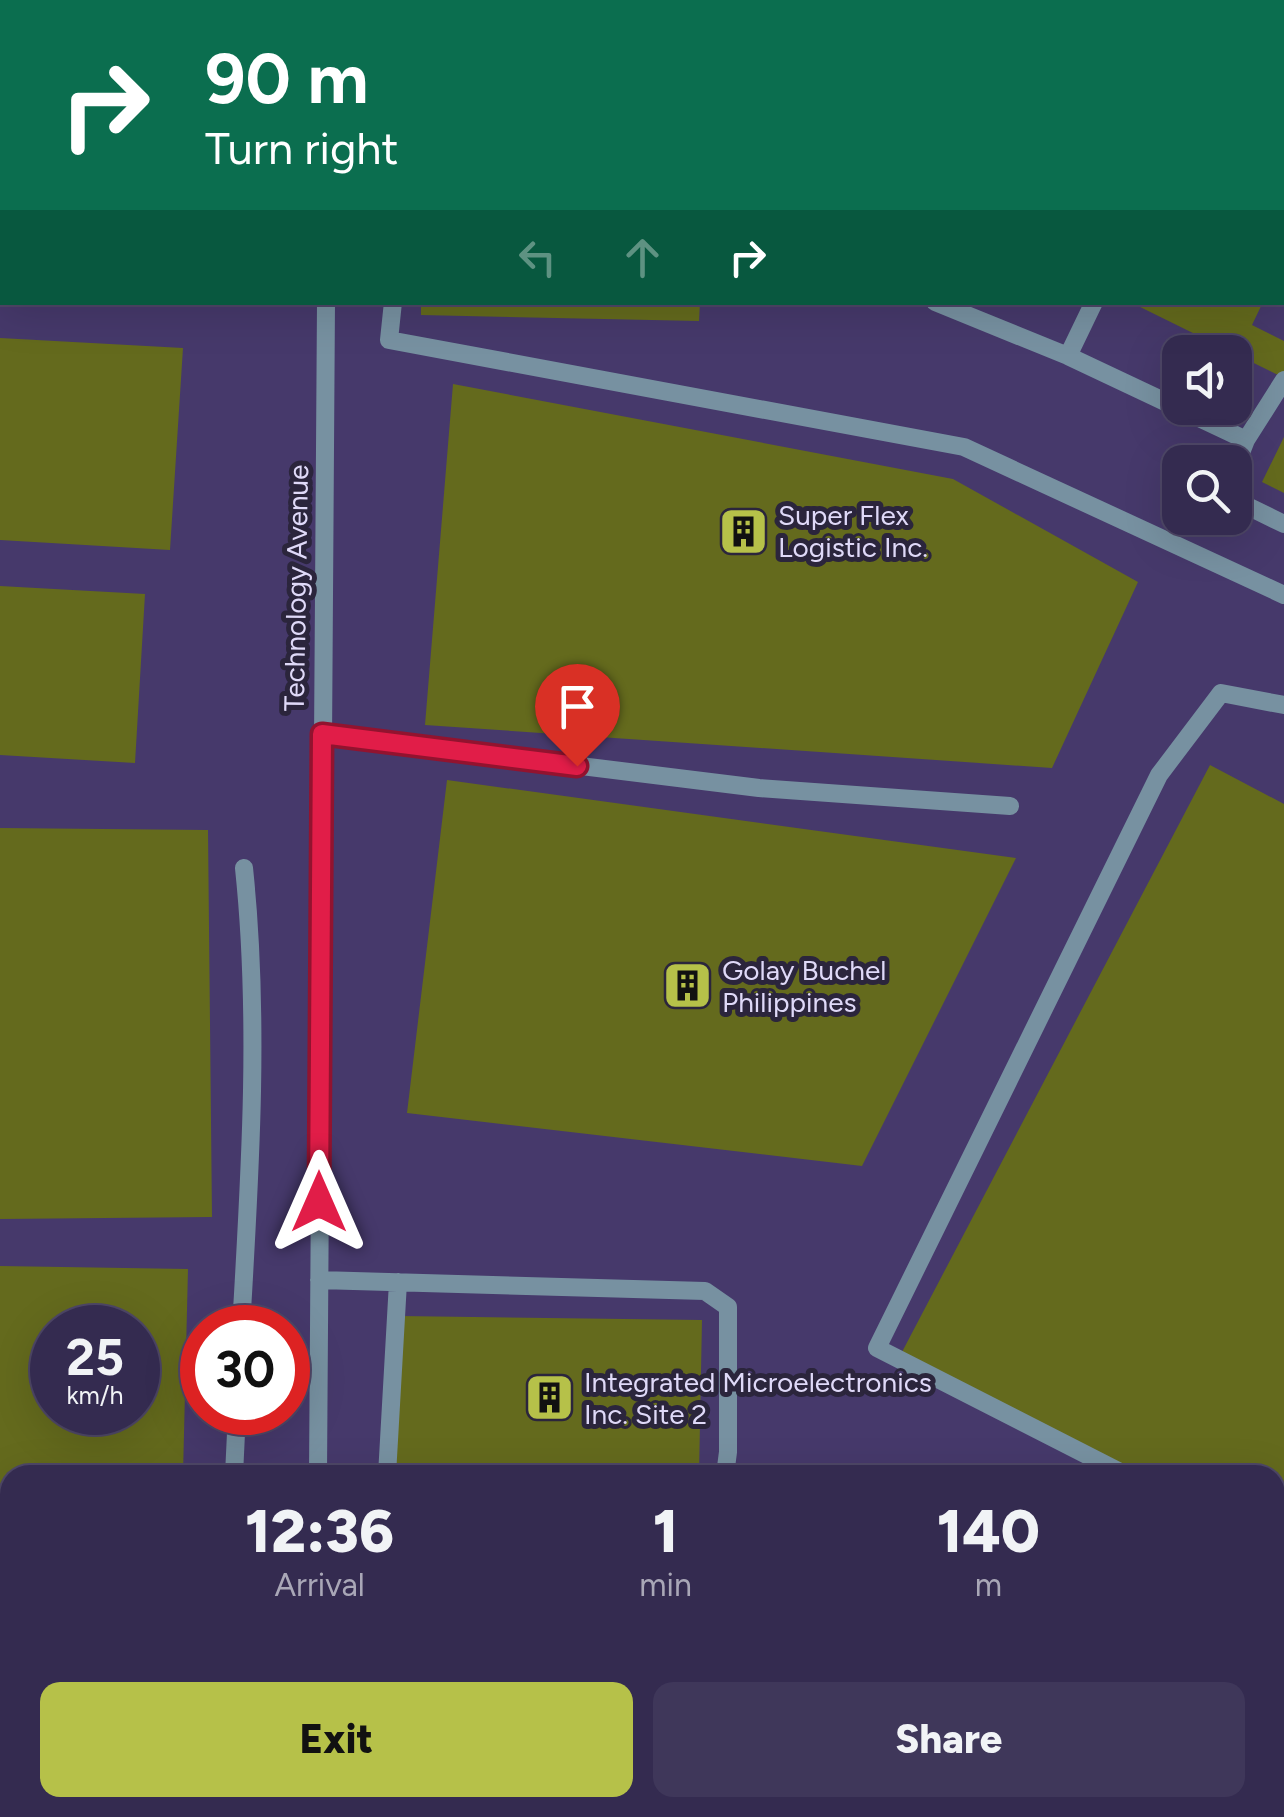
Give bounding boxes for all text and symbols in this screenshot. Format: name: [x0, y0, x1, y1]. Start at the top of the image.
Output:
text: 90 m: [205, 36, 369, 121]
icon: right: [40, 40, 170, 170]
text: Turn right: [205, 121, 398, 175]
icon: left: [510, 230, 565, 285]
icon: ahead: [615, 230, 670, 285]
icon: right: [720, 230, 775, 285]
map controls: [1162, 335, 1252, 535]
button: sound: [1162, 335, 1252, 425]
button: search: [1162, 445, 1252, 535]
street label: Technology Avenue: [277, 464, 315, 712]
place label: Super Flex Logistic Inc.: [778, 498, 928, 564]
building icon: Super Flex Logistic Inc.: [717, 505, 769, 557]
pin: [535, 664, 620, 767]
icon: arrive: [550, 679, 605, 734]
place label: Golay Buchel Philippines: [722, 953, 886, 1019]
building icon: Golay Buchel Philippines: [661, 960, 713, 1012]
position arrow: [267, 1150, 371, 1254]
speed limit sign: 30: [180, 1305, 310, 1435]
text: 25: [66, 1327, 124, 1388]
place label: Integrated Microelectronics Inc. Site 2: [584, 1365, 932, 1431]
building icon: Integrated Microelectronics Inc. Site 2: [523, 1372, 575, 1424]
text: km/h: [66, 1380, 124, 1410]
text: 12:36: [245, 1495, 394, 1567]
text: 1: [653, 1495, 678, 1567]
text: 140: [937, 1495, 1040, 1567]
text: Arrival: [274, 1566, 365, 1604]
text: min: [639, 1566, 692, 1604]
text: m: [975, 1566, 1002, 1604]
button: Exit: [40, 1682, 633, 1797]
button: Share: [653, 1682, 1245, 1797]

